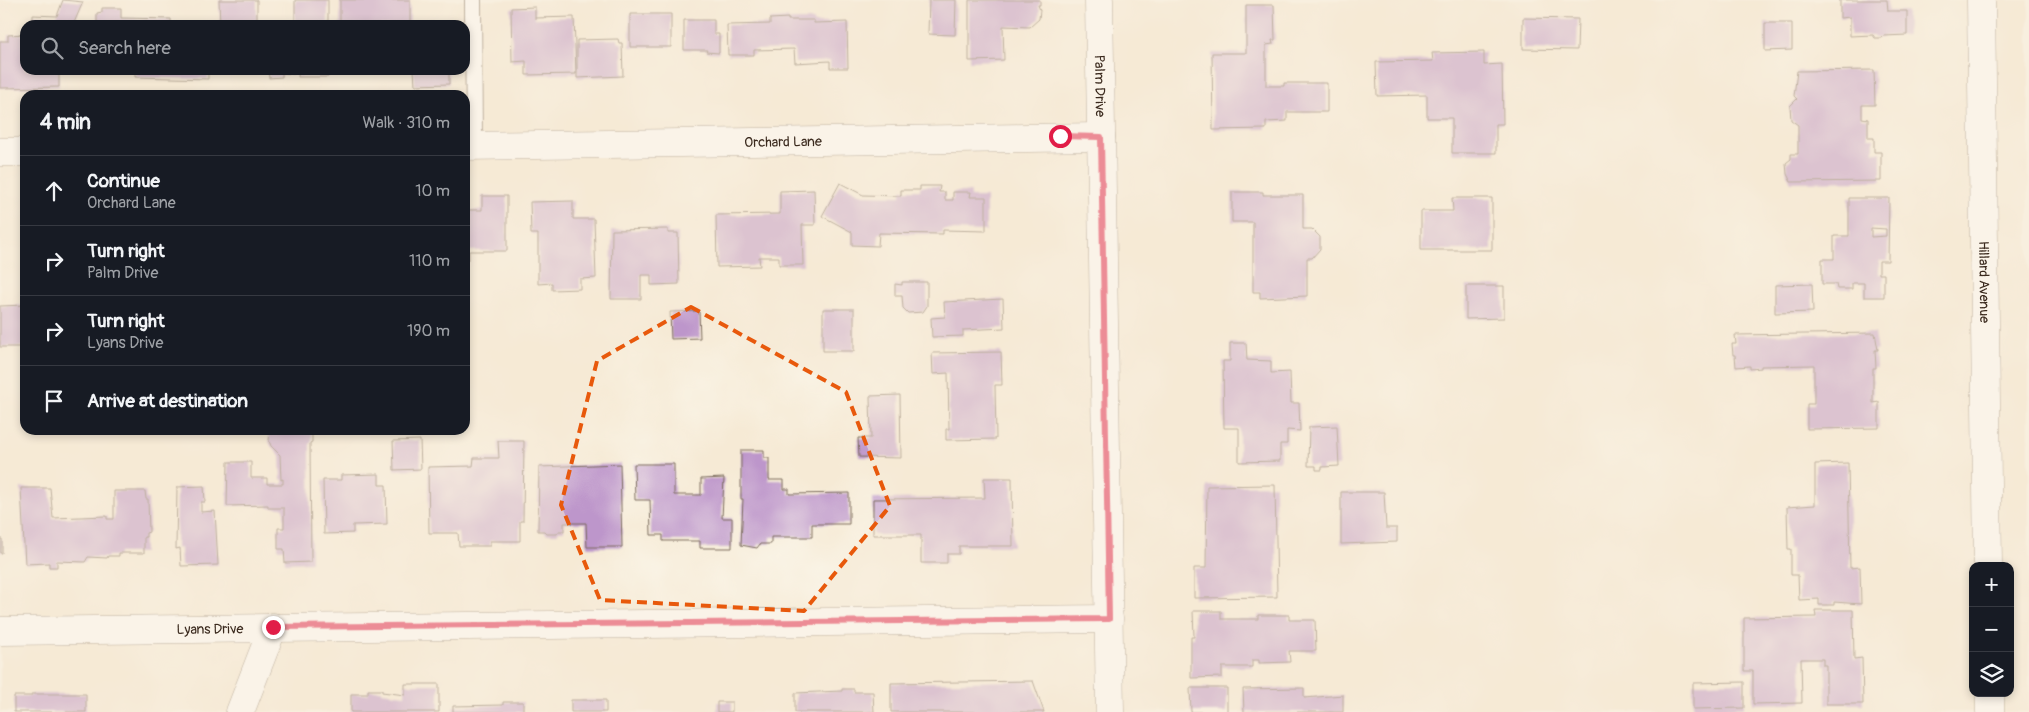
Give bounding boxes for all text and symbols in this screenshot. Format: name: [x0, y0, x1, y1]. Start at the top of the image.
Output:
search box: [20, 20, 470, 75]
icon: search: [38, 34, 66, 62]
text: Search here: [78, 36, 171, 60]
street label: Palm Drive: [1091, 55, 1109, 117]
text: 4 min: [40, 109, 91, 136]
text: Walk · 310 m: [363, 113, 450, 133]
route start: [1049, 125, 1072, 148]
street label: Orchard Lane: [744, 132, 822, 151]
text: Continue: [87, 169, 160, 193]
icon: ahead: [40, 177, 68, 205]
text: 10 m: [415, 181, 450, 201]
text: Orchard Lane: [87, 193, 176, 213]
text: Turn right: [87, 239, 165, 263]
street label: Hillard Avenue: [1975, 241, 1993, 323]
icon: right: [40, 247, 68, 275]
text: 110 m: [409, 251, 450, 271]
text: Palm Drive: [87, 263, 158, 283]
text: Turn right: [87, 309, 165, 333]
icon: right: [40, 317, 68, 345]
text: 190 m: [407, 321, 450, 341]
text: Lyans Drive: [87, 333, 163, 353]
icon: arrive: [40, 387, 68, 415]
text: Arrive at destination: [87, 389, 248, 413]
map controls: [1969, 562, 2014, 697]
button: +: [1969, 562, 2014, 607]
button: −: [1969, 607, 2014, 652]
route end: [262, 616, 285, 639]
street label: Lyans Drive: [176, 620, 244, 638]
button: layers: [1969, 652, 2014, 697]

